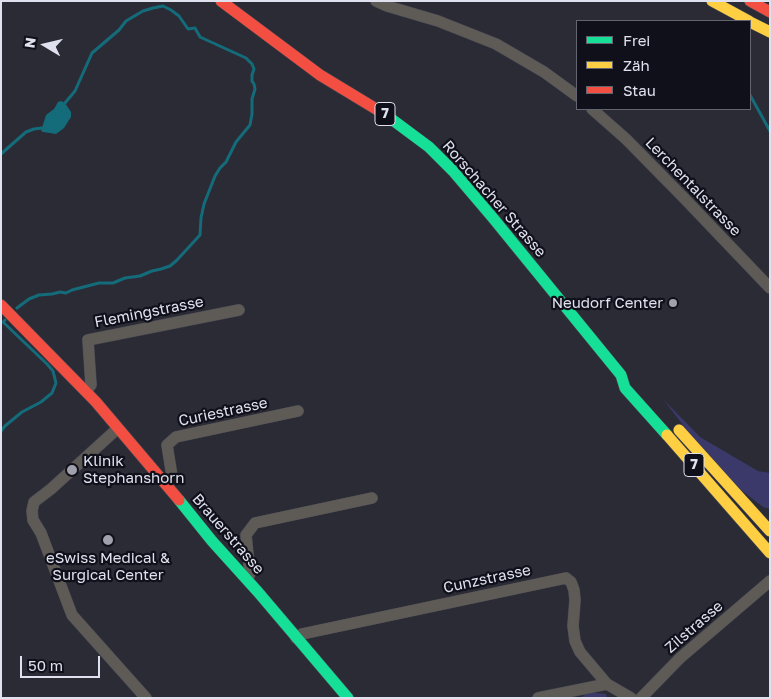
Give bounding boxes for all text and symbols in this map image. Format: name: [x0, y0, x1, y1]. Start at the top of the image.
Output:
north arrow: [20, 20, 70, 70]
legend: [576, 20, 751, 110]
text: Frei: [623, 31, 650, 49]
text: N: [20, 36, 39, 49]
text: Zäh: [623, 56, 650, 74]
text: Stau: [623, 81, 656, 99]
road number: 7: [375, 102, 395, 126]
street label: Lerchentalstrasse: [641, 134, 745, 240]
street label: Rorschacher Strasse: [438, 137, 550, 261]
street label: Flemingstrasse: [93, 293, 205, 331]
place label: Neudorf Center: [552, 294, 663, 312]
marker: Neudorf Center: [667, 297, 679, 309]
street label: Curiestrasse: [177, 394, 269, 430]
place label: Klinik Stephanshorn: [83, 452, 184, 487]
road number: 7: [684, 454, 704, 476]
marker: Klinik Stephanshorn: [65, 463, 79, 477]
street label: Brauerstrasse: [188, 490, 268, 578]
marker: eSwiss Medical & Surgical Center: [101, 533, 115, 547]
place label: eSwiss Medical & Surgical Center: [46, 549, 170, 584]
street label: Cunzstrasse: [442, 561, 532, 597]
street label: Zilstrasse: [661, 597, 727, 657]
scale bar: [22, 646, 102, 678]
text: 50 m: [28, 656, 63, 674]

